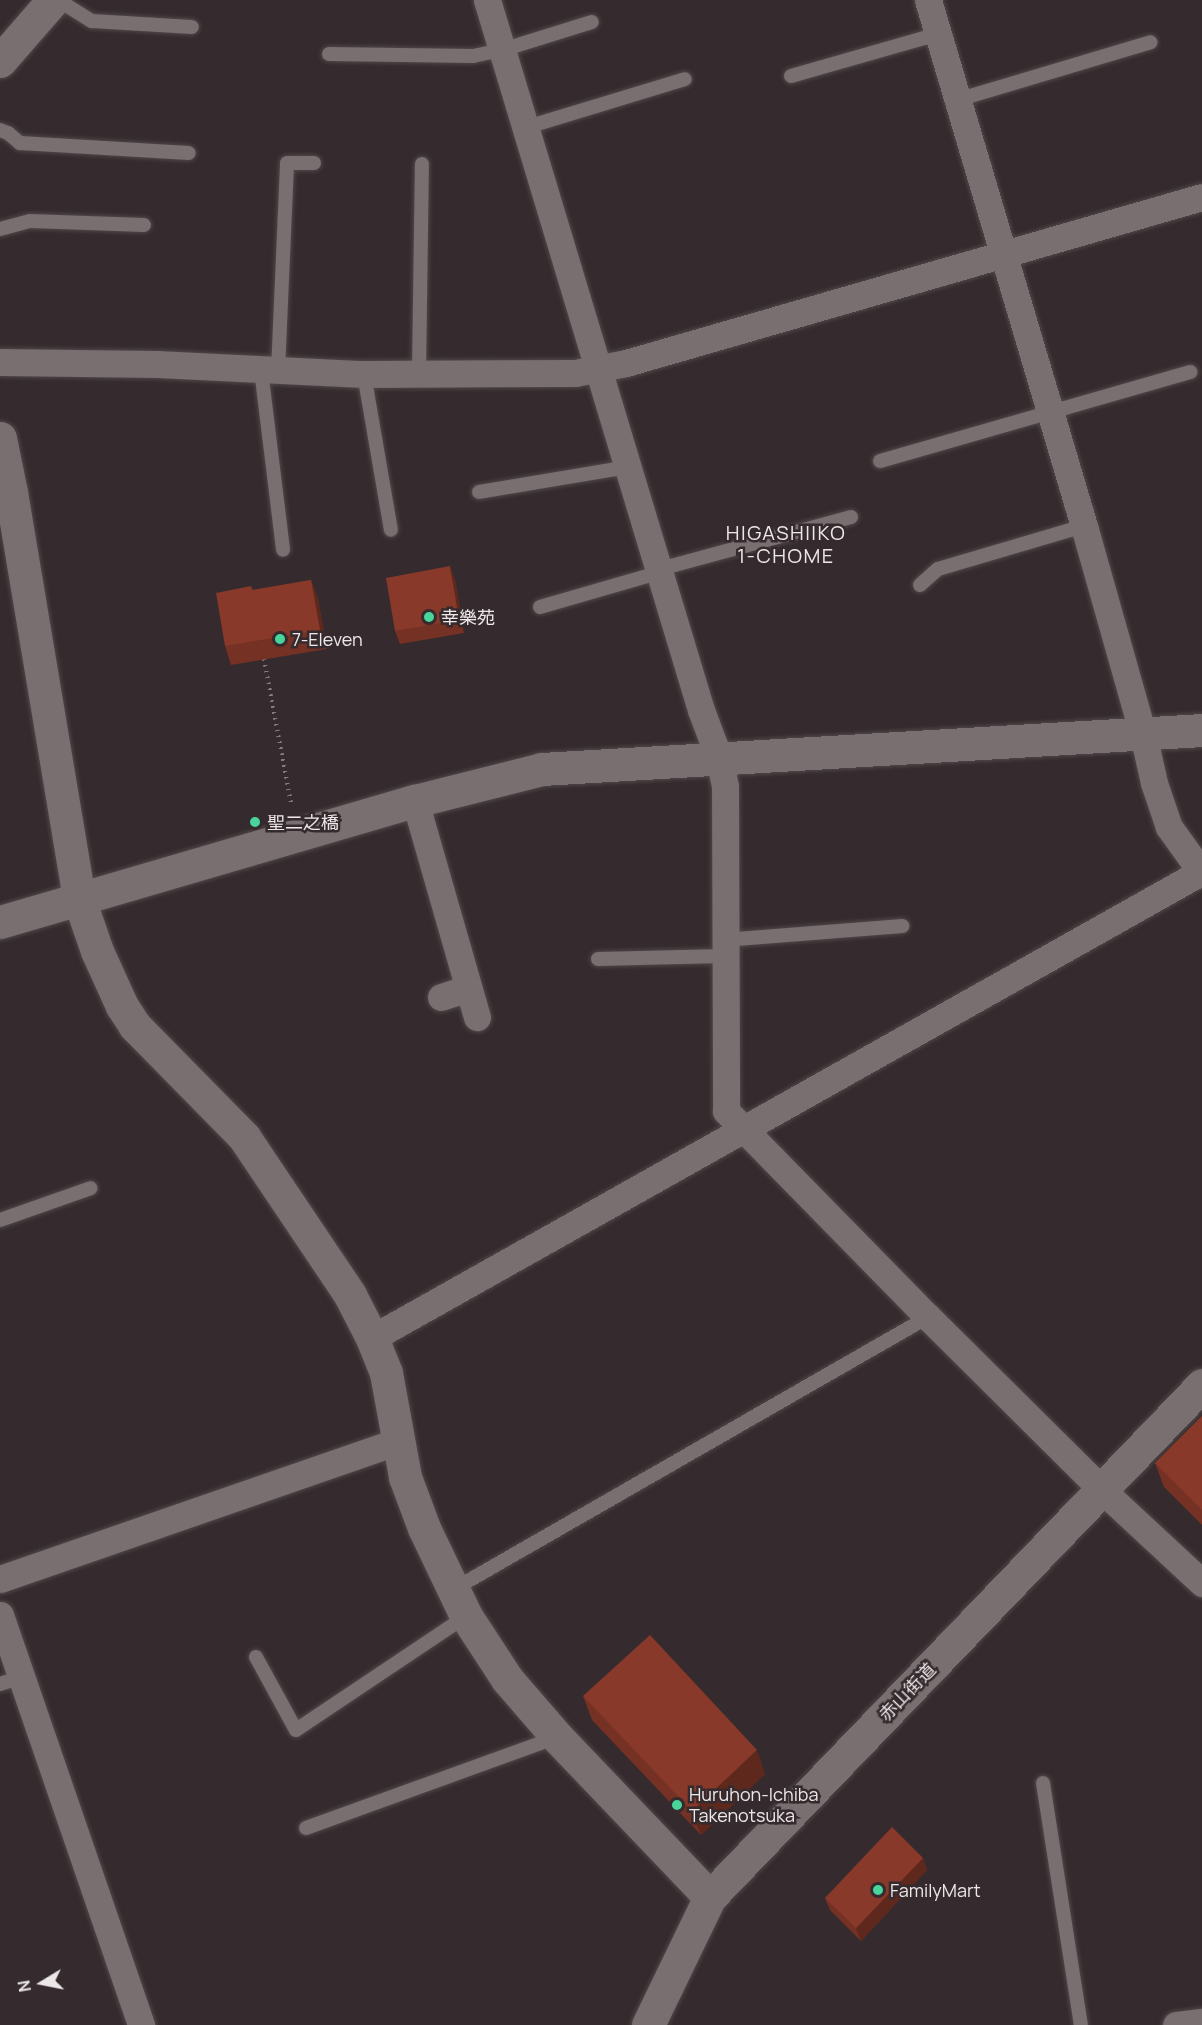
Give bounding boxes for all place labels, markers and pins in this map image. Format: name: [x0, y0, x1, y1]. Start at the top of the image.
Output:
place label: 幸樂苑: [441, 606, 495, 628]
marker: 幸樂苑: [422, 610, 436, 624]
place label: 7-Eleven: [292, 628, 363, 650]
marker: 7-Eleven: [273, 632, 287, 646]
place label: 聖二之橋: [267, 811, 339, 833]
marker: 聖二之橋: [248, 815, 262, 829]
place label: Huruhon-Ichiba Takenotsuka: [689, 1784, 819, 1826]
marker: Huruhon-Ichiba Takenotsuka: [670, 1798, 684, 1812]
place label: FamilyMart: [890, 1879, 981, 1901]
marker: FamilyMart: [871, 1883, 885, 1897]

